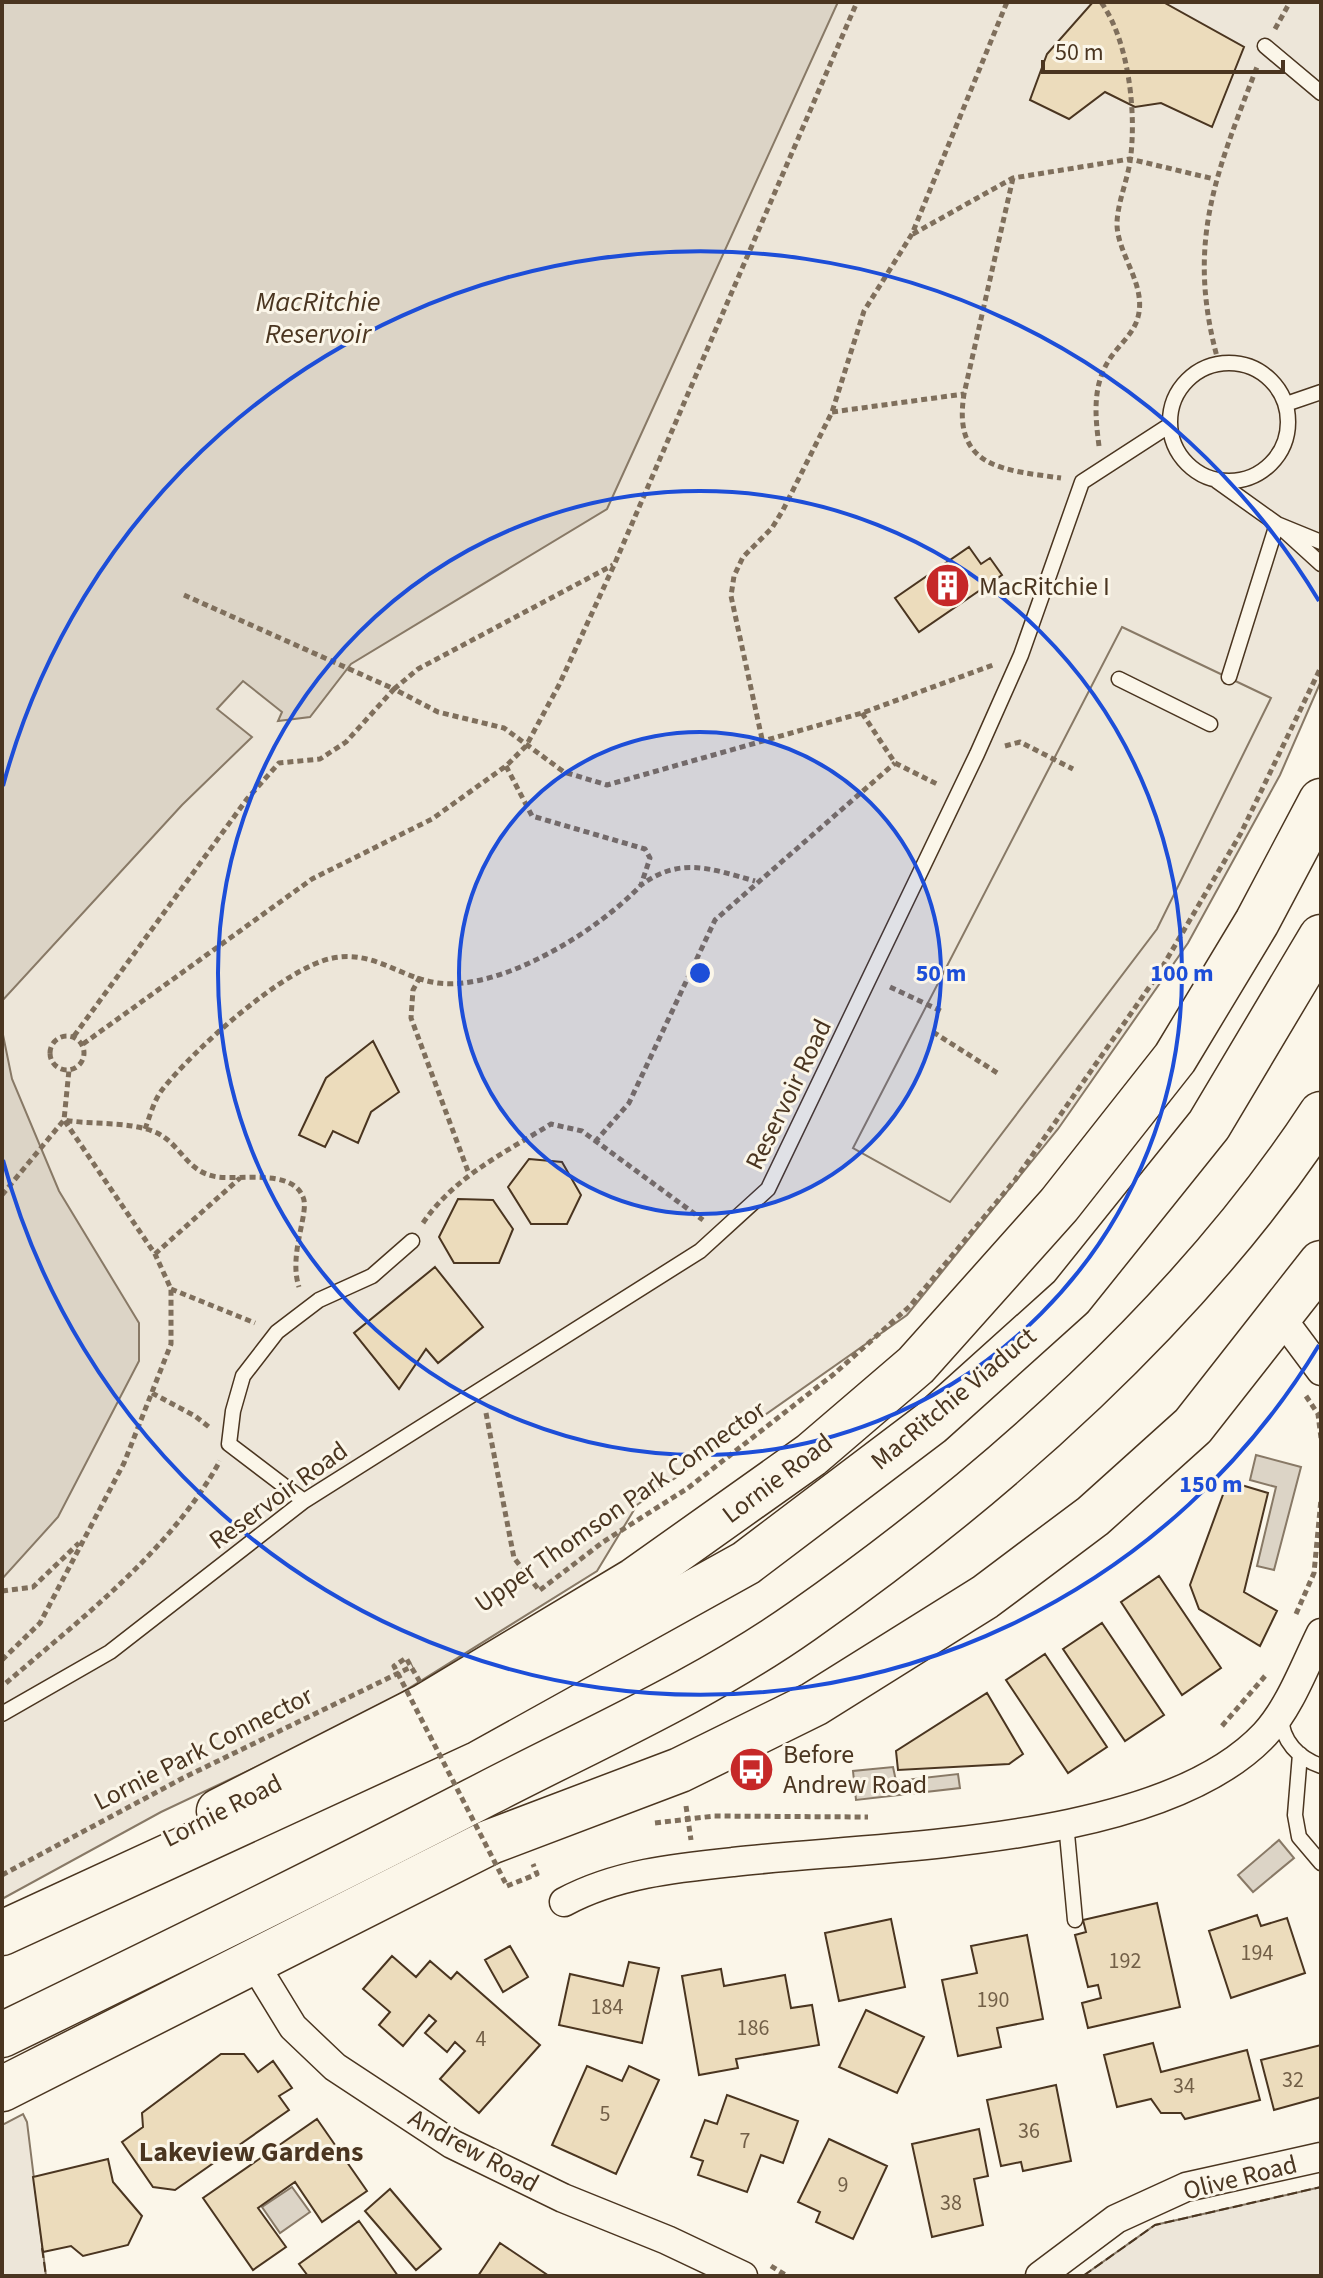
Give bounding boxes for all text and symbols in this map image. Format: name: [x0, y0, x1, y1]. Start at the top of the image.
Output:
scale bar: [1043, 24, 1283, 74]
text: 50 m: [1055, 35, 1104, 70]
water label: MacRitchie Reservoir: [256, 282, 380, 354]
building icon: MacRitchie I: [924, 562, 972, 610]
place label: MacRitchie I: [979, 568, 1110, 605]
text: 50 m: [916, 956, 966, 991]
text: 100 m: [1150, 956, 1214, 991]
centre of rings: [686, 959, 714, 987]
street label: Reservoir Road: [736, 1013, 841, 1176]
street label: MacRitchie Viaduct: [863, 1318, 1044, 1479]
street label: Upper Thomson Park Connector: [467, 1391, 774, 1621]
street label: Lornie Road: [714, 1425, 840, 1532]
street label: Reservoir Road: [201, 1432, 355, 1558]
text: 150 m: [1179, 1467, 1243, 1502]
street label: Lornie Park Connector: [87, 1677, 320, 1820]
place label: Before Andrew Road: [783, 1736, 927, 1803]
bus stop icon: Before Andrew Road: [728, 1745, 776, 1793]
street label: Lornie Road: [156, 1764, 289, 1856]
house number: 194: [1241, 1937, 1273, 1969]
house number: 192: [1109, 1945, 1141, 1977]
house number: 190: [977, 1984, 1009, 2016]
house number: 184: [591, 1991, 623, 2023]
house number: 186: [737, 2012, 769, 2044]
house number: 4: [476, 2023, 487, 2055]
house number: 32: [1282, 2064, 1304, 2096]
house number: 34: [1173, 2070, 1195, 2102]
house number: 5: [600, 2098, 610, 2130]
street label: Andrew Road: [402, 2099, 546, 2202]
house number: 36: [1018, 2115, 1040, 2147]
house number: 7: [740, 2125, 751, 2157]
district label: Lakeview Gardens: [139, 2132, 363, 2172]
street label: Olive Road: [1179, 2145, 1301, 2209]
house number: 9: [838, 2169, 848, 2201]
house number: 38: [940, 2187, 962, 2219]

